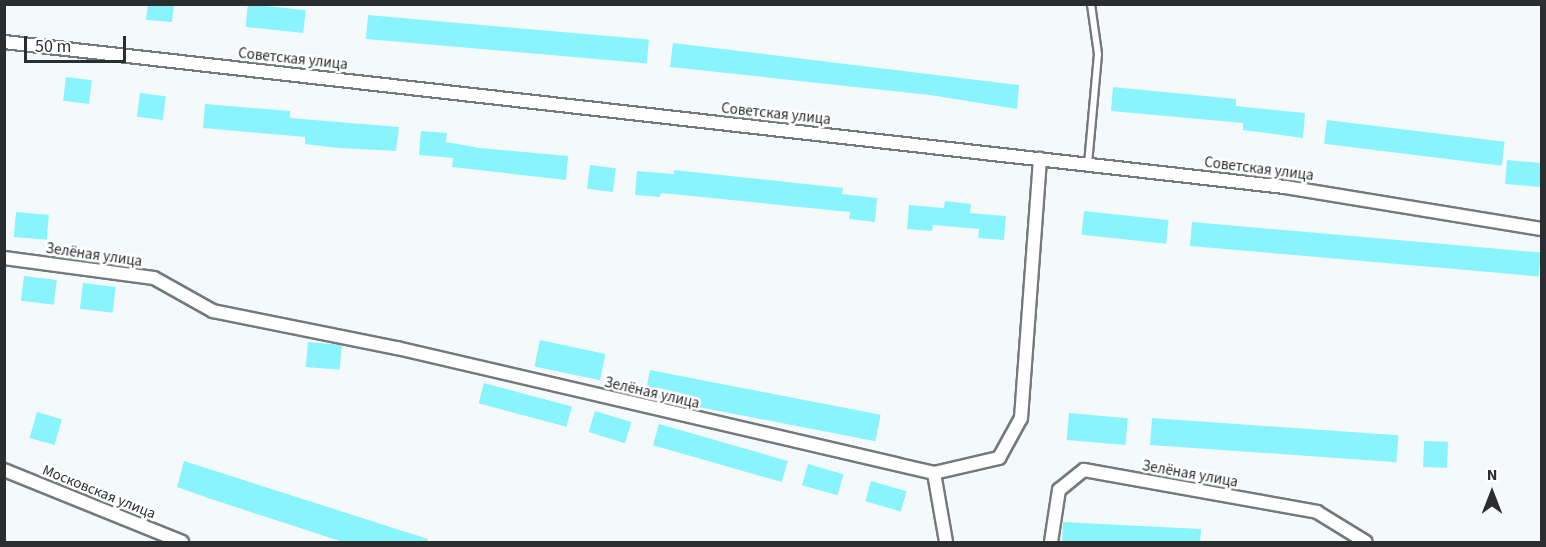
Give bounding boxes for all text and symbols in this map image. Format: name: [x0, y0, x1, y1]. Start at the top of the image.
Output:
scale bar: [27, 24, 129, 62]
text: 50 m: [35, 34, 71, 59]
street label: Советская улица: [237, 44, 349, 74]
street label: Советская улица: [720, 99, 832, 129]
street label: Советская улица: [1203, 153, 1315, 185]
street label: Зелёная улица: [45, 239, 143, 271]
street label: Зелёная улица: [603, 373, 701, 413]
street label: Зелёная улица: [1141, 457, 1239, 491]
street label: Московская улица: [40, 461, 158, 523]
north arrow: [1462, 463, 1522, 523]
text: N: [1487, 464, 1497, 486]

